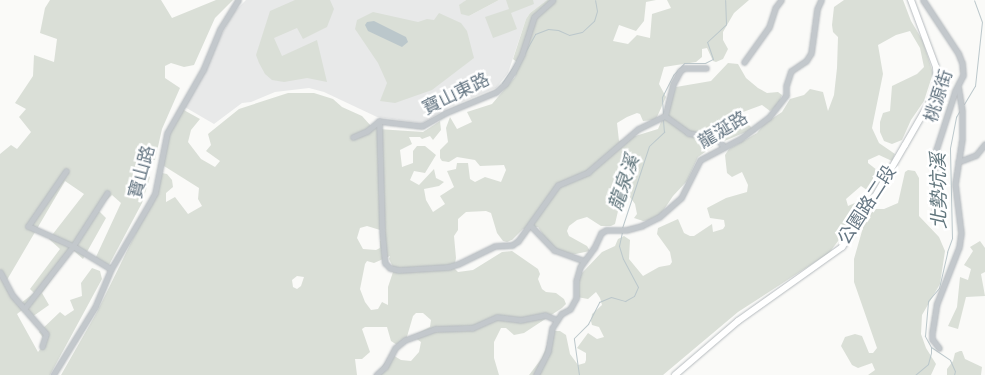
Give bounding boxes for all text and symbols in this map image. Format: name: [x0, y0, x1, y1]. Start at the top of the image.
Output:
street label: 桃源街: [920, 67, 958, 125]
street label: 寶山東路: [419, 69, 493, 119]
street label: 龍涎路: [694, 107, 752, 153]
street label: 寶山路: [125, 143, 159, 201]
water label: 龍泉溪: [604, 152, 644, 214]
water label: 北勢坑溪: [927, 153, 951, 229]
street label: 公園路二段: [833, 161, 901, 249]

